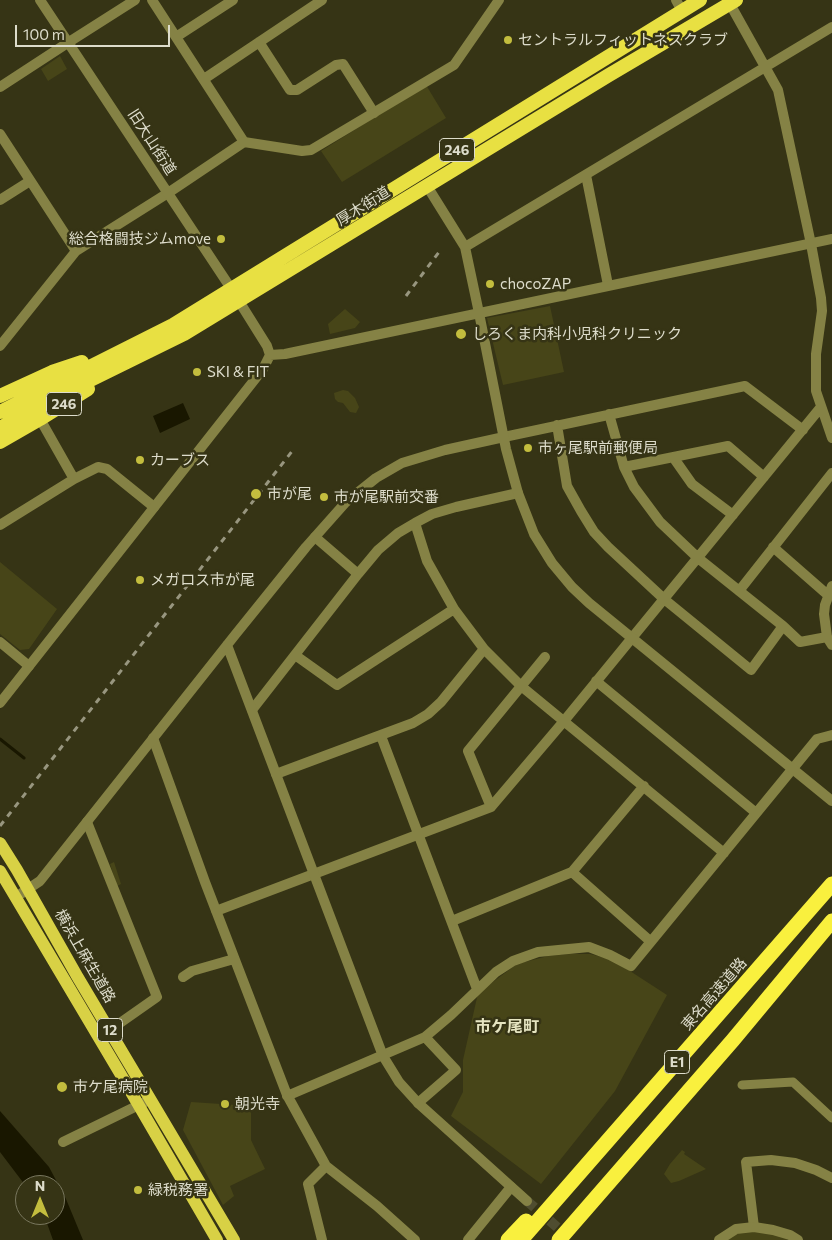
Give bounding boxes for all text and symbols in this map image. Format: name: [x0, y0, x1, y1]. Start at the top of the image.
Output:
scale bar: [18, 15, 172, 47]
text: 100 m: [23, 25, 65, 43]
place label: セントラルフィットネスクラブ: [518, 31, 728, 49]
marker: セントラルフィットネスクラブ: [502, 34, 514, 46]
street label: 旧大山街道: [124, 106, 180, 178]
road number: 246: [440, 138, 474, 162]
street label: 厚木街道: [333, 182, 393, 230]
place label: 総合格闘技ジムmove: [69, 230, 211, 248]
marker: 総合格闘技ジムmove: [215, 233, 227, 245]
place label: chocoZAP: [500, 275, 571, 293]
marker: chocoZAP: [484, 278, 496, 290]
place label: しろくま内科小児科クリニック: [472, 325, 682, 343]
marker: しろくま内科小児科クリニック: [454, 327, 468, 341]
place label: SKI & FIT: [207, 363, 269, 381]
marker: SKI & FIT: [191, 366, 203, 378]
road number: 246: [46, 392, 82, 416]
place label: 市ヶ尾駅前郵便局: [538, 439, 658, 457]
marker: 市ヶ尾駅前郵便局: [522, 442, 534, 454]
place label: カーブス: [150, 451, 210, 469]
marker: カーブス: [134, 454, 146, 466]
place label: 市が尾: [267, 485, 312, 503]
marker: 市が尾: [249, 487, 263, 501]
place label: 市が尾駅前交番: [334, 488, 439, 506]
marker: 市が尾駅前交番: [318, 491, 330, 503]
place label: メガロス市が尾: [150, 571, 255, 589]
marker: メガロス市が尾: [134, 574, 146, 586]
street label: 横浜上麻生道路: [51, 906, 119, 1006]
street label: 東名高速道路: [678, 954, 750, 1034]
district label: 市ケ尾町: [475, 1017, 539, 1037]
road number: 12: [98, 1018, 122, 1042]
road number: E1: [664, 1050, 690, 1074]
place label: 市ケ尾病院: [73, 1078, 148, 1096]
marker: 市ケ尾病院: [55, 1080, 69, 1094]
place label: 朝光寺: [235, 1095, 280, 1113]
marker: 朝光寺: [219, 1098, 231, 1110]
north arrow: [15, 1175, 65, 1225]
text: N: [35, 1177, 45, 1194]
place label: 緑税務署: [148, 1181, 208, 1199]
marker: 緑税務署: [132, 1184, 144, 1196]

